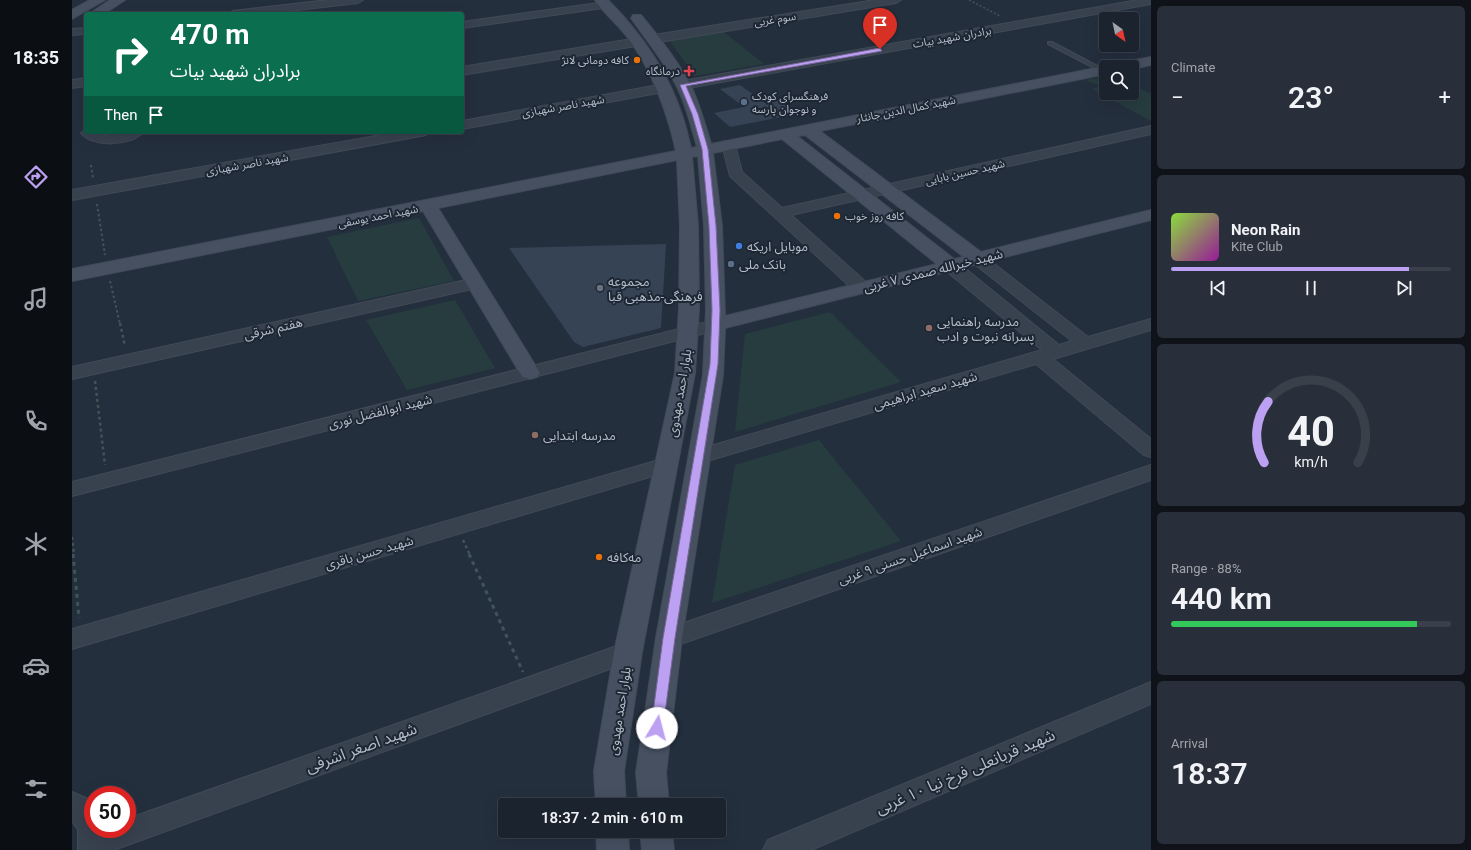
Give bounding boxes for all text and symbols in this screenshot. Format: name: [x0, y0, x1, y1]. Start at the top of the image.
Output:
pin: [863, 8, 897, 49]
street label: سوم غربی: [753, 10, 798, 30]
north arrow: [1099, 12, 1139, 52]
map controls: [1099, 12, 1139, 100]
icon: arrive: [869, 14, 891, 36]
text: 470 m: [170, 18, 249, 51]
street label: برادران شهید بیات: [912, 24, 992, 51]
icon: right: [104, 28, 156, 80]
text: 18:35: [13, 47, 59, 68]
place label: کافه دومانی لانژ: [561, 54, 629, 67]
marker: کافه دومانی لانژ: [632, 55, 642, 65]
text: برادران شهید بیات: [170, 60, 300, 81]
button: search: [1099, 60, 1139, 100]
text: Climate: [1171, 60, 1215, 75]
place label: درمانگاه: [646, 65, 680, 78]
marker: درمانگاه: [683, 65, 695, 77]
text: 23°: [1288, 80, 1334, 115]
text: −: [1171, 85, 1184, 110]
text: +: [1439, 85, 1451, 110]
place label: فرهنگسرای کودک و نوجوان پارسه: [752, 90, 828, 117]
street label: شهید ناصر شهبازی: [521, 93, 606, 120]
street label: شهید کمال الدین جانثار: [854, 93, 957, 126]
marker: فرهنگسرای کودک و نوجوان پارسه: [739, 97, 749, 107]
icon: arrive: [145, 104, 167, 126]
text: Then: [104, 106, 137, 124]
street label: شهید ناصر شهبازی: [205, 151, 290, 178]
street label: شهید حسین بابایی: [924, 157, 1007, 188]
icon: directions: [22, 163, 50, 191]
street label: شهید احمد یوسفی: [337, 202, 420, 231]
place label: کافه روز خوب: [845, 210, 905, 223]
marker: کافه روز خوب: [832, 211, 842, 221]
text: Neon Rain: [1231, 221, 1300, 239]
place label: موبایل اریکه: [747, 239, 808, 255]
text: Kite Club: [1231, 239, 1283, 254]
marker: موبایل اریکه: [734, 241, 744, 251]
street label: شهید خیرالله صمدی ۷ غربی: [862, 246, 1005, 296]
place label: بانک ملی: [739, 257, 786, 273]
marker: بانک ملی: [726, 259, 736, 269]
place label: مجموعه فرهنگی-مذهبی قبا: [608, 274, 703, 305]
icon: previous: [1207, 277, 1229, 299]
icon: pause: [1300, 277, 1322, 299]
icon: next: [1393, 277, 1415, 299]
marker: مجموعه فرهنگی-مذهبی قبا: [595, 283, 605, 293]
icon: music: [22, 285, 50, 313]
street label: هفتم شرقی: [242, 314, 305, 345]
place label: مدرسه راهنمایی پسرانه نبوت و ادب: [937, 314, 1034, 346]
marker: مدرسه راهنمایی پسرانه نبوت و ادب: [924, 323, 934, 333]
street label: بلوار احمد مهدوی: [664, 348, 696, 438]
street label: شهید سعید ابراهیمی: [871, 368, 979, 413]
street label: شهید ابوالفضل نوری: [327, 391, 434, 433]
icon: phone: [22, 407, 50, 435]
text: 40: [1287, 407, 1335, 456]
place label: مدرسه ابتدایی: [543, 428, 616, 444]
marker: مدرسه ابتدایی: [530, 430, 540, 440]
text: km/h: [1294, 454, 1328, 470]
street label: شهید اسماعیل حسنی ۹ غربی: [836, 524, 985, 588]
icon: climate: [22, 530, 50, 558]
street label: شهید حسن باقری: [323, 533, 415, 573]
place label: مه‌کافه: [607, 550, 642, 565]
marker: مه‌کافه: [594, 552, 604, 562]
text: Range · 88%: [1171, 561, 1241, 576]
text: 440 km: [1171, 581, 1272, 616]
icon: car: [22, 652, 50, 680]
street label: بلوار احمد مهدوی: [605, 666, 635, 756]
position arrow: [636, 707, 678, 749]
street label: شهید اصغر اشرفی: [303, 719, 419, 776]
street label: شهید قربانعلی فرخ نیا ۱۰ غربی: [873, 725, 1059, 821]
text: Arrival: [1171, 736, 1208, 751]
text: 18:37: [1171, 756, 1248, 791]
icon: filters: [22, 775, 50, 803]
speed limit sign: 50: [84, 786, 136, 838]
text: 18:37 · 2 min · 610 m: [541, 809, 683, 827]

